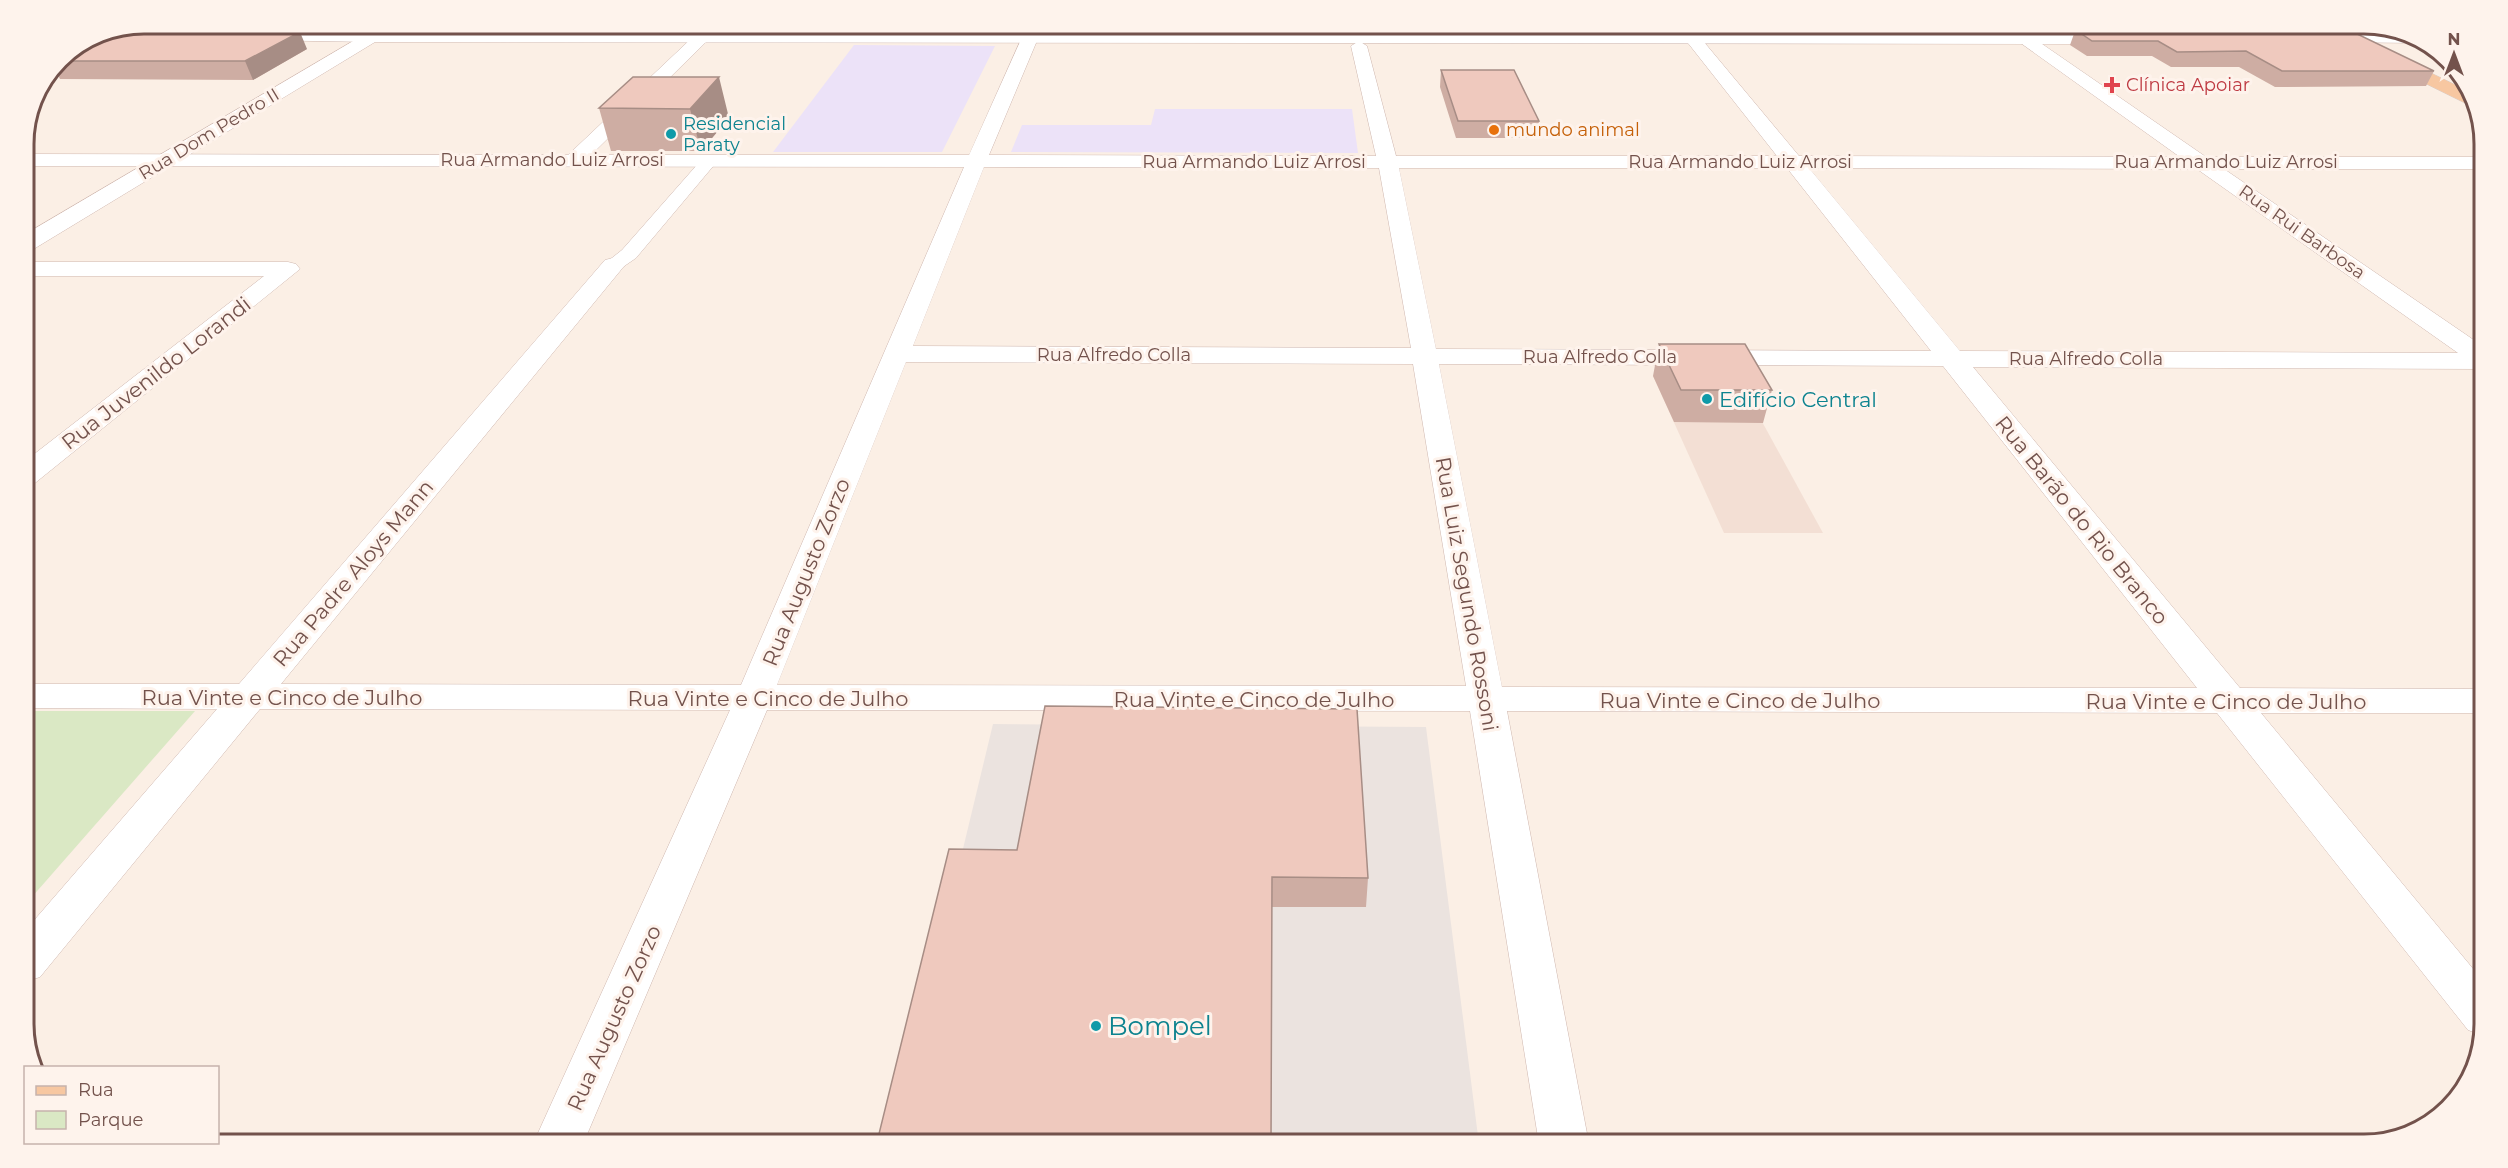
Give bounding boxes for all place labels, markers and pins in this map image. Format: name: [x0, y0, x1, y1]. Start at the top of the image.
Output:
place label: Clínica Apoiar: [2126, 74, 2250, 96]
marker: Clínica Apoiar: [2103, 76, 2121, 94]
place label: Residencial Paraty: [683, 113, 786, 156]
place label: mundo animal: [1506, 119, 1640, 141]
marker: mundo animal: [1487, 123, 1501, 137]
marker: Residencial Paraty: [664, 127, 678, 141]
place label: Edifício Central: [1719, 387, 1877, 412]
marker: Edifício Central: [1700, 392, 1714, 406]
place label: Bompel: [1108, 1010, 1212, 1042]
marker: Bompel: [1089, 1019, 1103, 1033]

